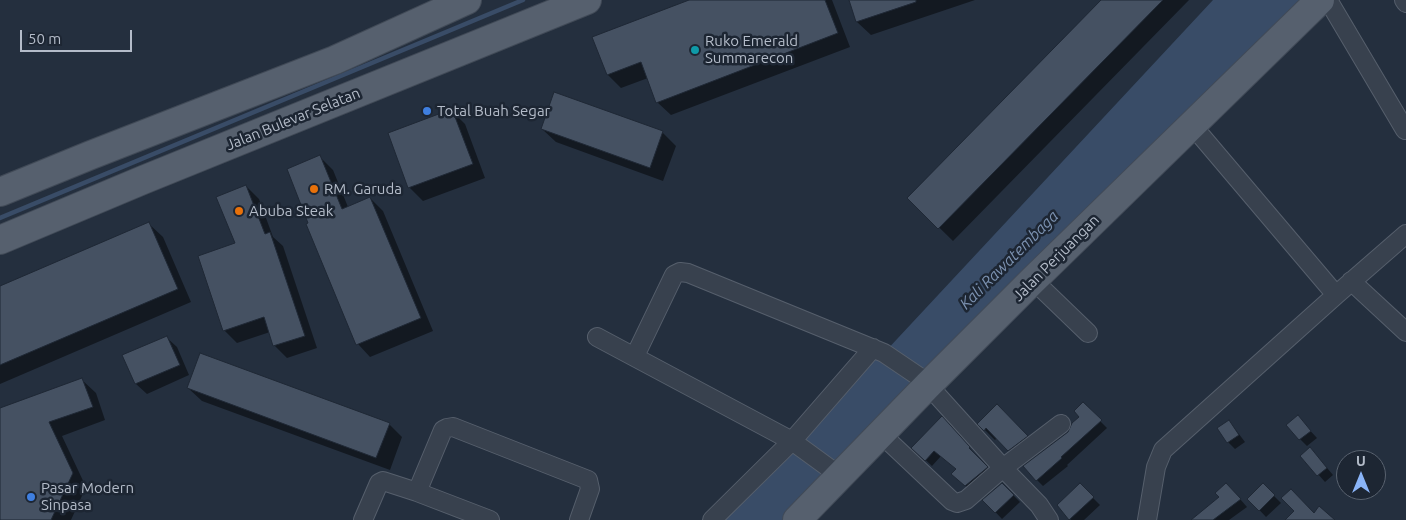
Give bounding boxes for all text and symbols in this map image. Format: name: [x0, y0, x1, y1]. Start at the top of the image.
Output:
scale bar: [22, 20, 135, 52]
text: 50 m: [28, 30, 61, 47]
place label: Ruko Emerald Summarecon: [705, 32, 798, 67]
marker: Ruko Emerald Summarecon: [689, 44, 701, 56]
street label: Jalan Bulevar Selatan: [223, 84, 363, 154]
place label: Total Buah Segar: [437, 102, 550, 120]
marker: Total Buah Segar: [421, 105, 433, 117]
place label: RM. Garuda: [324, 180, 402, 198]
marker: RM. Garuda: [308, 183, 320, 195]
place label: Abuba Steak: [249, 202, 333, 220]
marker: Abuba Steak: [233, 205, 245, 217]
water label: Kali Rawatembaga: [956, 207, 1062, 313]
street label: Jalan Perjuangan: [1009, 211, 1103, 305]
north arrow: [1336, 450, 1386, 500]
text: U: [1356, 453, 1366, 469]
place label: Pasar Modern Sinpasa: [41, 479, 134, 514]
marker: Pasar Modern Sinpasa: [25, 491, 37, 503]

